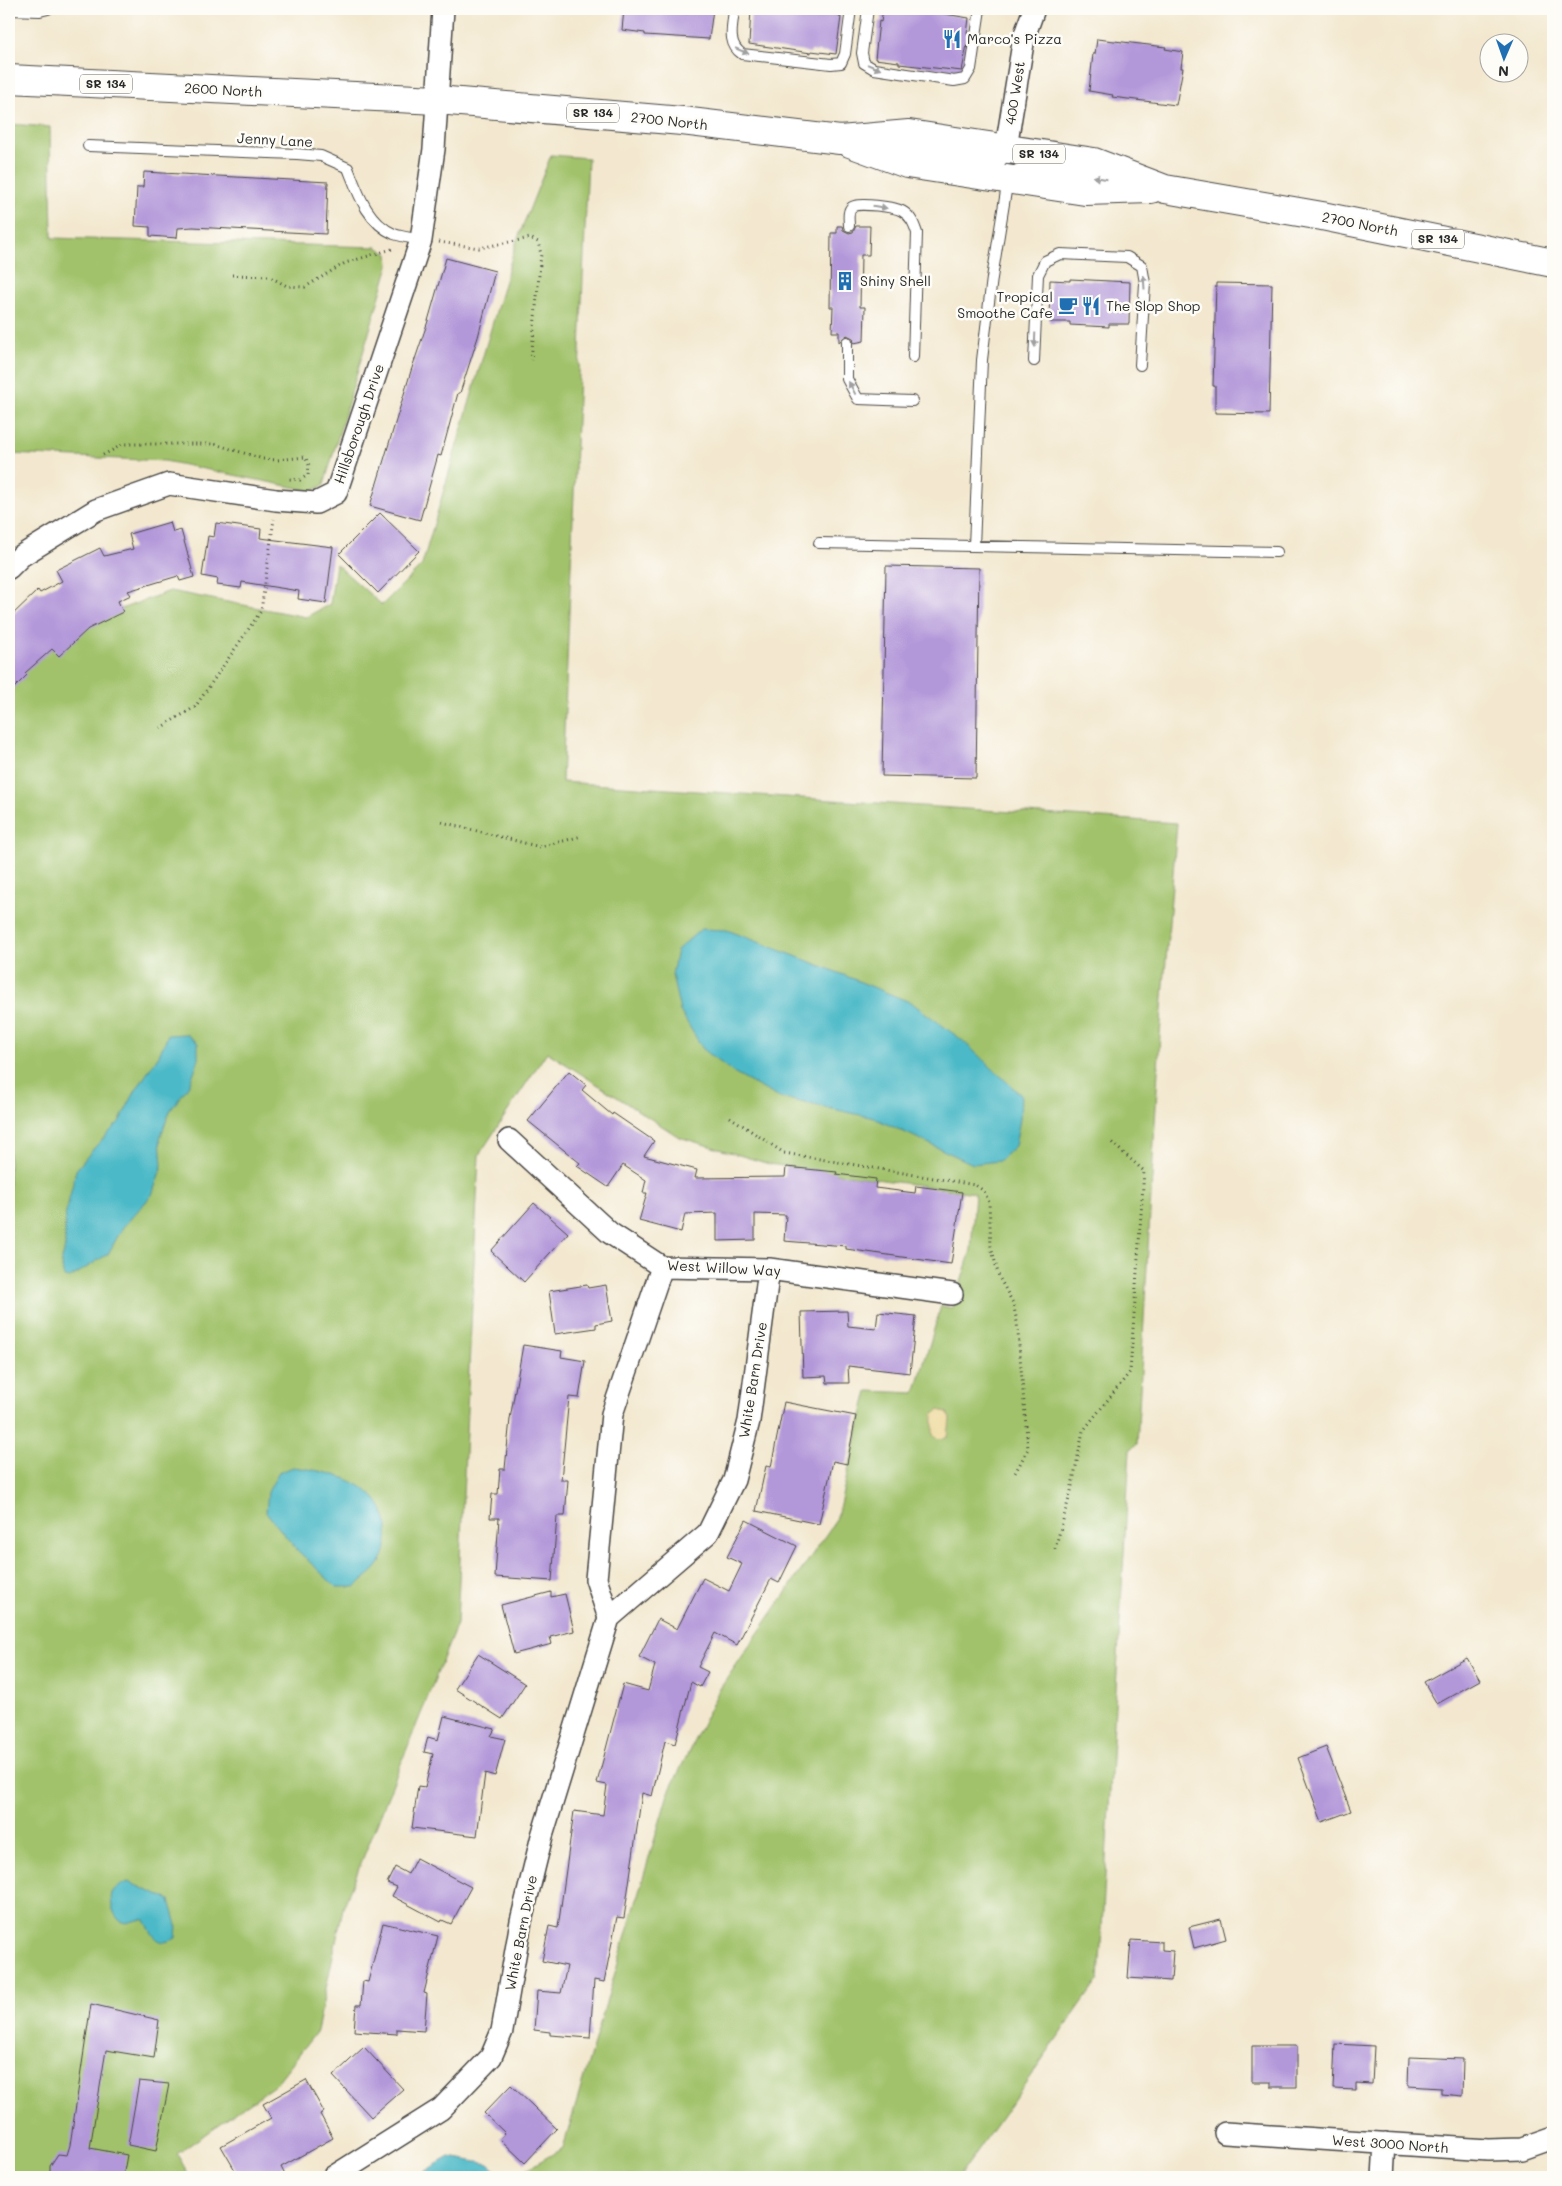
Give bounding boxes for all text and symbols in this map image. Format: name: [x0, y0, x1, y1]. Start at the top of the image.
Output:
restaurant icon: Marco's Pizza: [941, 28, 963, 50]
place label: Marco's Pizza: [967, 29, 1062, 48]
north arrow: [1480, 32, 1530, 82]
one-way arrow: [735, 47, 750, 55]
street label: 400 West: [1000, 60, 1029, 126]
text: N: [1498, 62, 1509, 81]
one-way arrow: [867, 63, 882, 72]
road number: SR 134: [80, 74, 132, 94]
street label: 2600 North: [184, 78, 262, 101]
road number: SR 134: [567, 104, 619, 122]
street label: 2700 North: [630, 107, 708, 134]
street label: Jenny Lane: [236, 128, 314, 151]
road number: SR 134: [1013, 144, 1065, 164]
one-way arrow: [1092, 174, 1108, 182]
one-way arrow: [872, 203, 888, 211]
street label: 2700 North: [1320, 207, 1400, 240]
road number: SR 134: [1412, 230, 1464, 248]
building icon: Shiny Shell: [834, 270, 856, 292]
place label: Shiny Shell: [860, 271, 931, 290]
one-way arrow: [1139, 273, 1147, 289]
place label: Tropical Smoothe Cafe: [957, 287, 1053, 322]
cafe icon: Tropical Smoothe Cafe: [1057, 294, 1079, 316]
restaurant icon: The Slop Shop: [1080, 295, 1102, 317]
place label: The Slop Shop: [1106, 296, 1200, 315]
one-way arrow: [1031, 333, 1039, 349]
street label: Hillsborough Drive: [329, 361, 388, 486]
one-way arrow: [848, 381, 856, 396]
street label: West Willow Way: [667, 1255, 781, 1280]
street label: White Barn Drive: [734, 1320, 771, 1439]
street label: White Barn Drive: [500, 1873, 541, 1992]
street label: West 3000 North: [1331, 2130, 1449, 2157]

